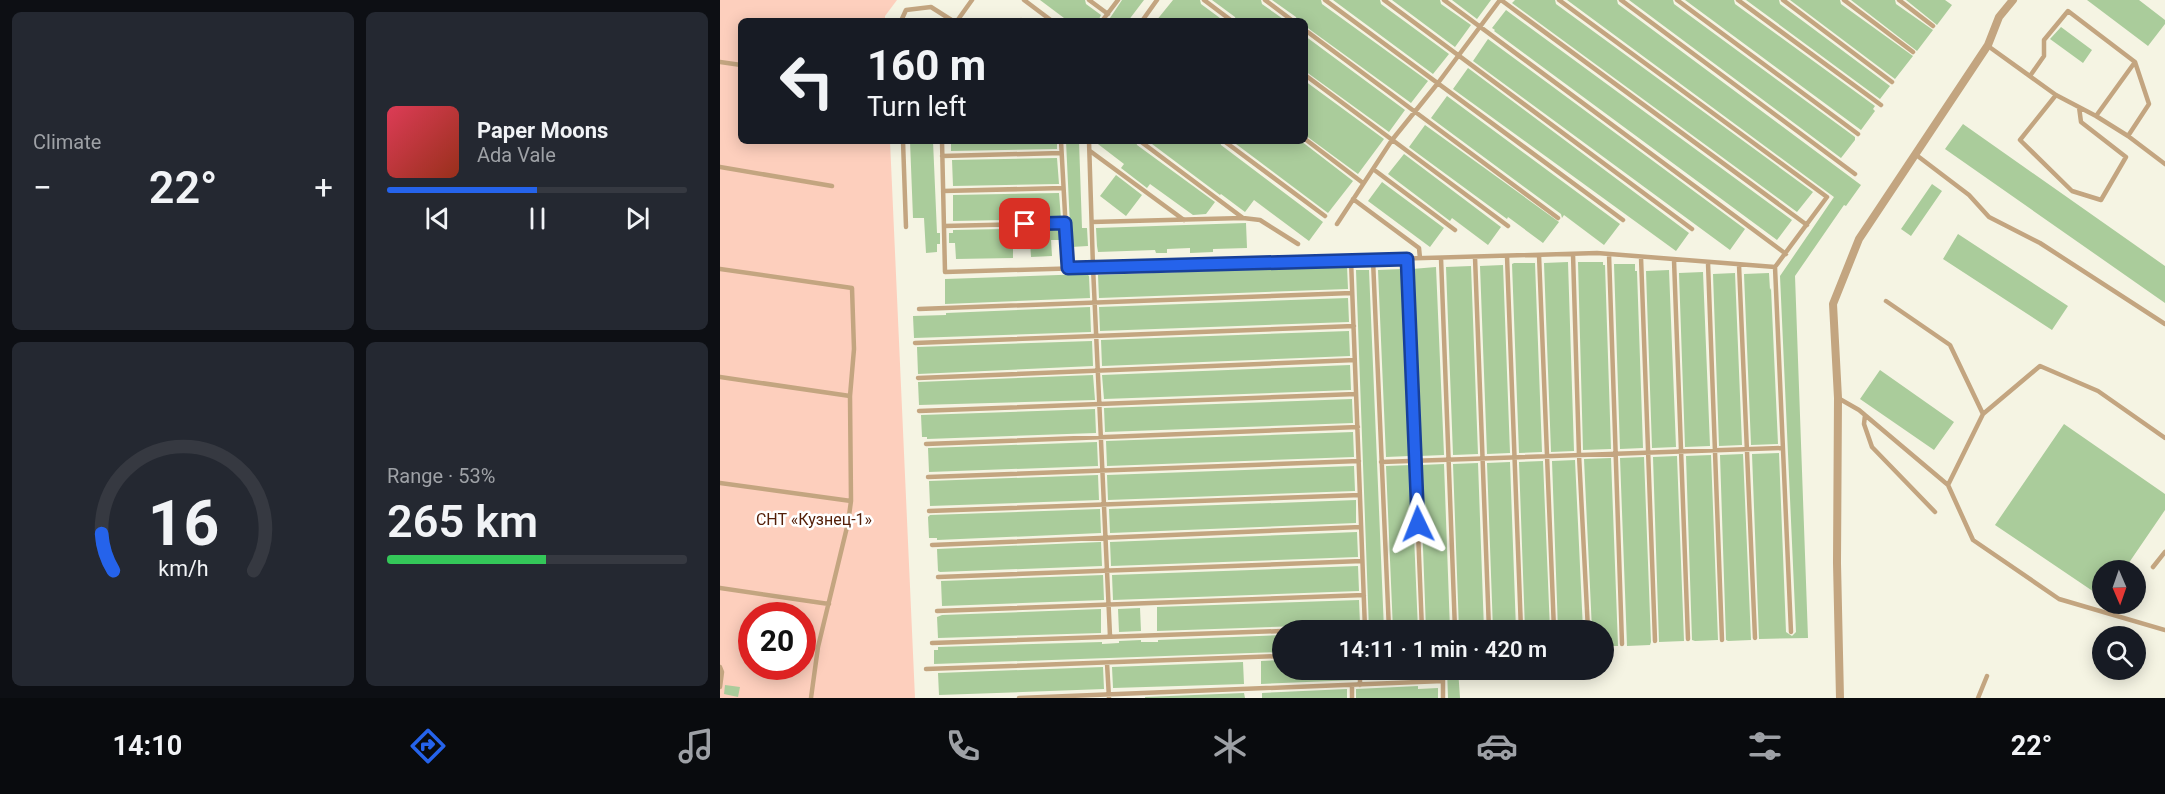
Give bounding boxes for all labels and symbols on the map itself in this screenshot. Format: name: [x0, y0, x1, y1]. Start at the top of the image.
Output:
pin: [999, 198, 1050, 249]
position arrow: [1386, 492, 1450, 556]
park label: СНТ «Кузнец-1»: [756, 510, 872, 529]
north arrow: [2092, 560, 2146, 614]
speed limit sign: 20: [738, 602, 816, 680]

